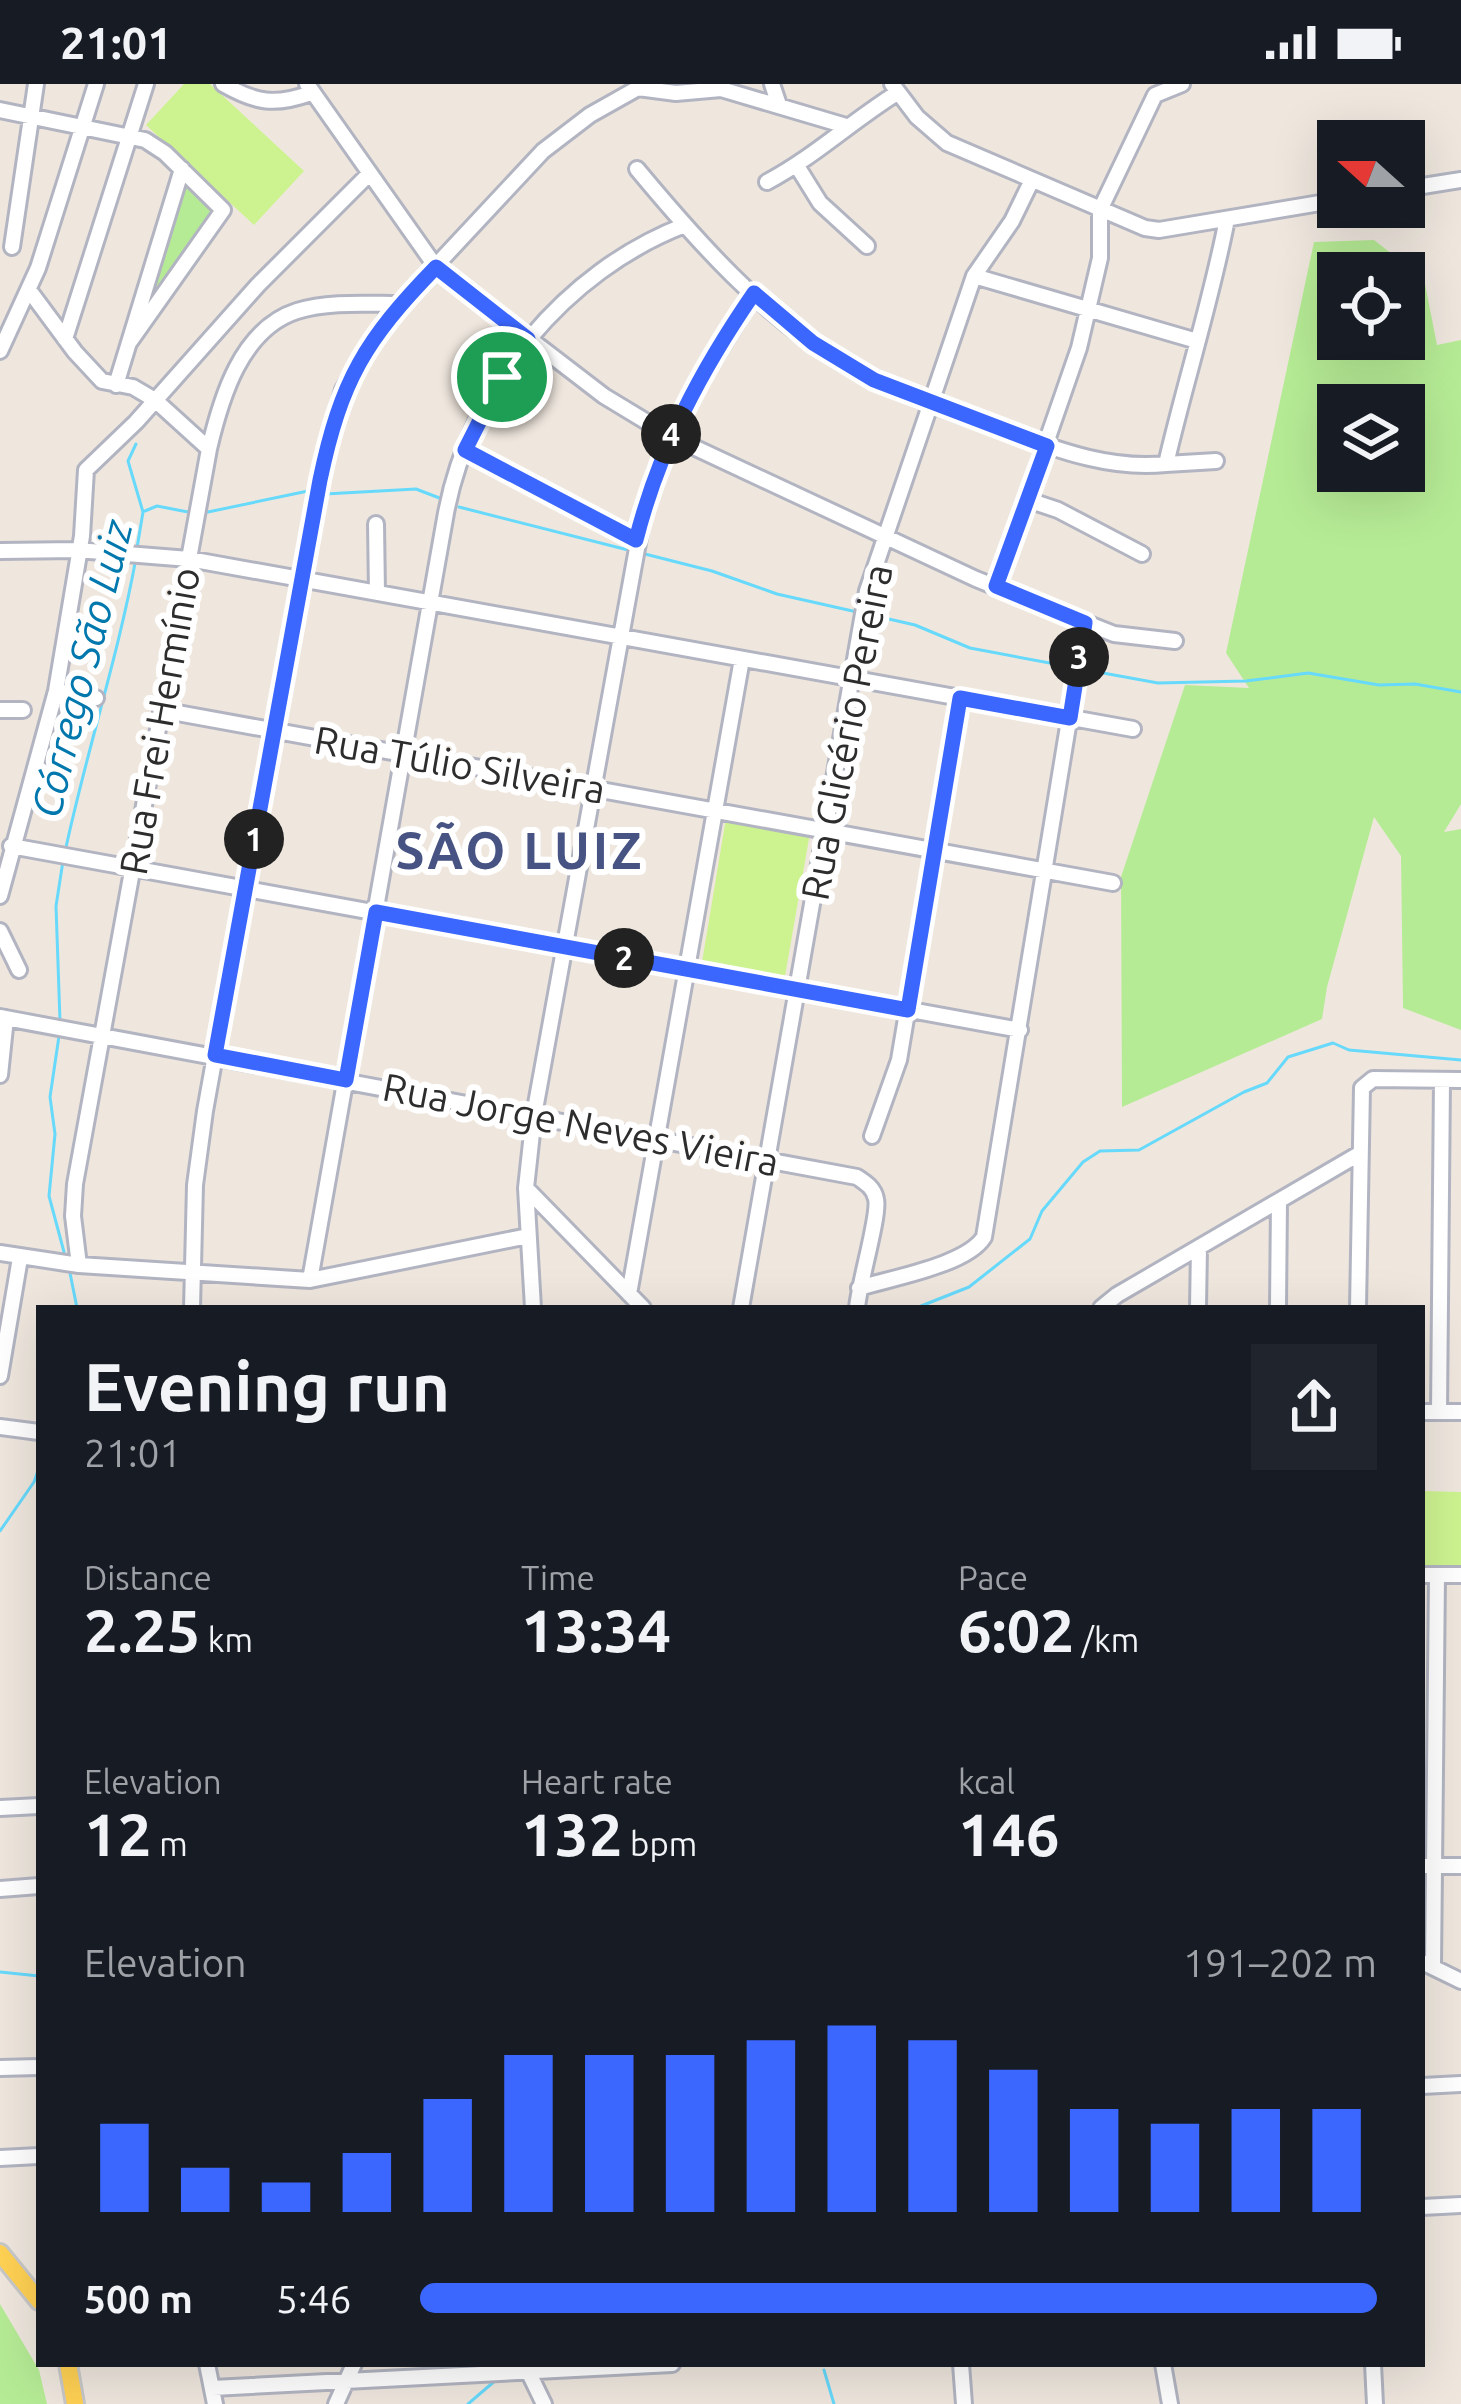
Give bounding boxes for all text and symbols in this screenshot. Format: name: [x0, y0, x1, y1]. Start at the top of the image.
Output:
text: 21:01: [60, 17, 173, 68]
north arrow: [1317, 120, 1425, 228]
map controls: [1317, 120, 1425, 492]
button: locate: [1317, 252, 1425, 360]
pin: [451, 326, 553, 428]
icon: arrive: [469, 344, 535, 410]
button: layers: [1317, 384, 1425, 492]
pin: 4: [641, 404, 701, 464]
text: 4: [662, 415, 680, 452]
water label: Córrego São Luiz: [21, 514, 141, 822]
street label: Rua Glicério Pereira: [792, 560, 900, 904]
street label: Rua Frei Hermínio: [111, 564, 207, 878]
pin: 3: [1049, 627, 1109, 687]
text: 3: [1070, 638, 1088, 675]
street label: Rua Túlio Silveira: [311, 717, 609, 811]
pin: 1: [224, 809, 284, 869]
text: 1: [245, 820, 263, 857]
district label: SÃO LUIZ: [395, 821, 645, 879]
pin: 2: [594, 928, 654, 988]
text: 2: [615, 939, 633, 976]
street label: Rua Jorge Neves Vieira: [380, 1065, 782, 1183]
button: share: [1251, 1344, 1377, 1470]
text: Evening run: [84, 1349, 450, 1423]
text: 21:01: [84, 1431, 182, 1474]
text: Distance: [84, 1559, 212, 1596]
text: Time: [521, 1559, 595, 1596]
text: Pace: [958, 1559, 1028, 1596]
text: 2.25: [84, 1596, 200, 1663]
text: 13:34: [521, 1596, 671, 1663]
text: 6:02: [958, 1596, 1074, 1663]
text: km: [200, 1621, 253, 1658]
text: /km: [1074, 1621, 1139, 1658]
text: Elevation: [84, 1763, 222, 1800]
text: Heart rate: [521, 1763, 673, 1800]
text: kcal: [958, 1763, 1015, 1800]
text: 12: [84, 1800, 152, 1867]
text: 132: [521, 1800, 623, 1867]
text: 146: [958, 1800, 1060, 1867]
text: m: [152, 1825, 188, 1862]
text: bpm: [623, 1825, 697, 1862]
text: Elevation: [84, 1941, 247, 1984]
text: 191–202 m: [1183, 1941, 1377, 1984]
text: 500 m: [84, 2277, 193, 2320]
text: 5:46: [276, 2277, 352, 2320]

